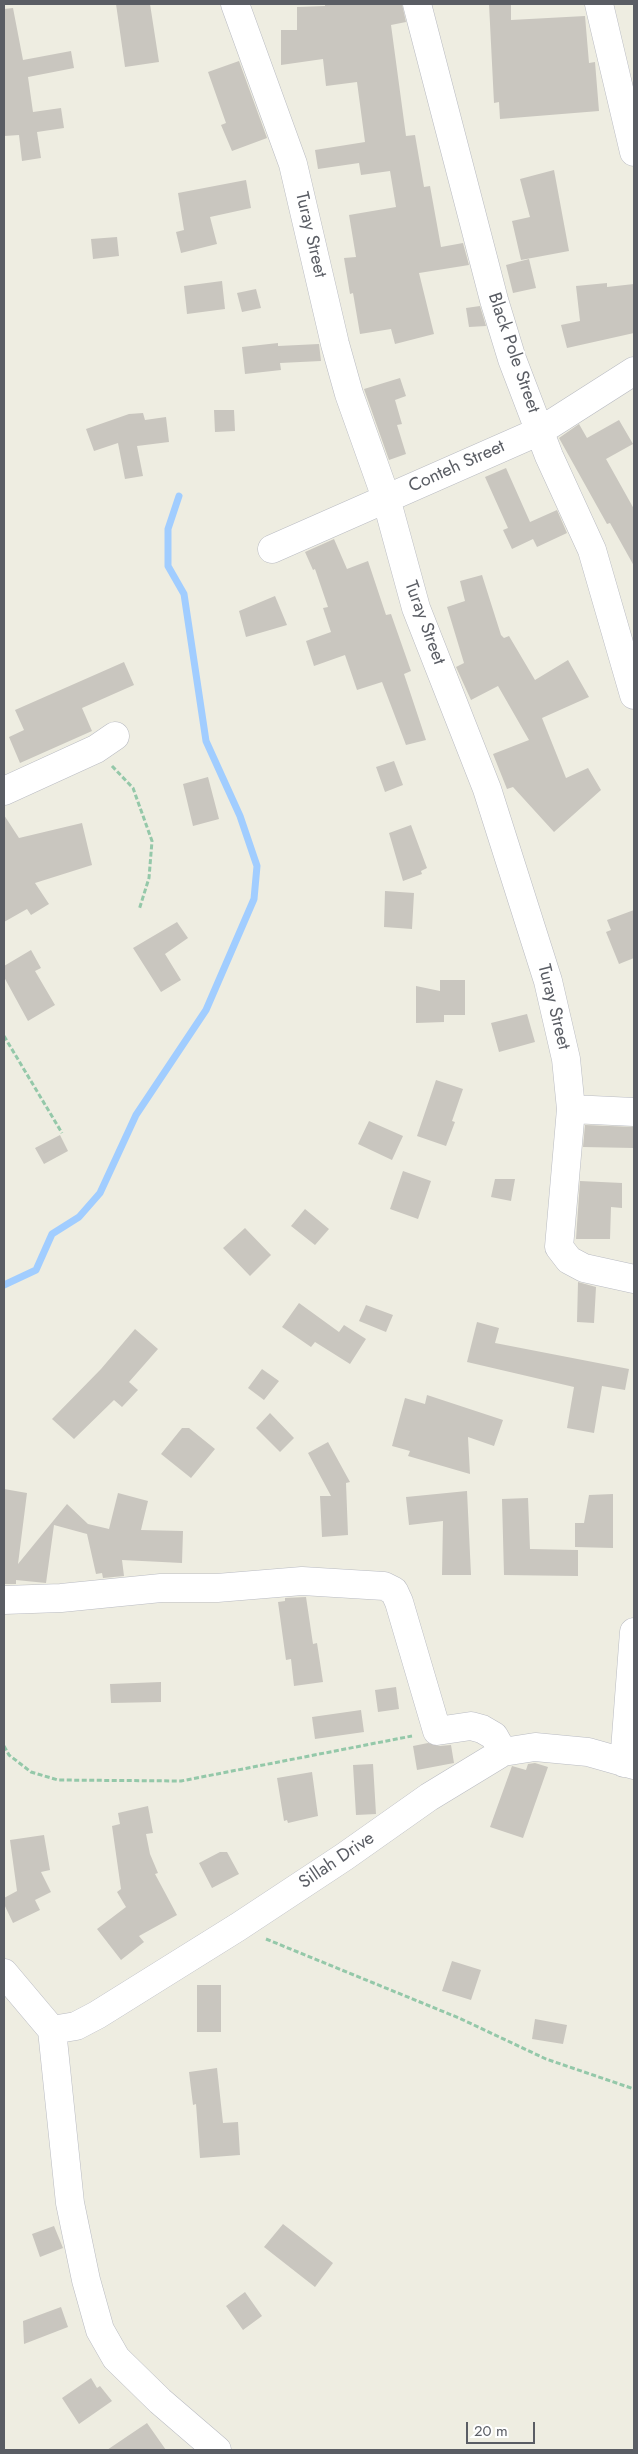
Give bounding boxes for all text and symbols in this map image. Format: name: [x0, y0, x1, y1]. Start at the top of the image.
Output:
street label: Turay Street: [290, 190, 330, 280]
street label: Black Pole Street: [482, 290, 544, 416]
street label: Conteh Street: [406, 436, 508, 498]
street label: Turay Street: [399, 578, 449, 668]
street label: Turay Street: [532, 962, 574, 1052]
street label: Sillah Drive: [295, 1828, 379, 1894]
scale bar: [468, 2412, 537, 2444]
text: 20 m: [474, 2420, 508, 2442]

